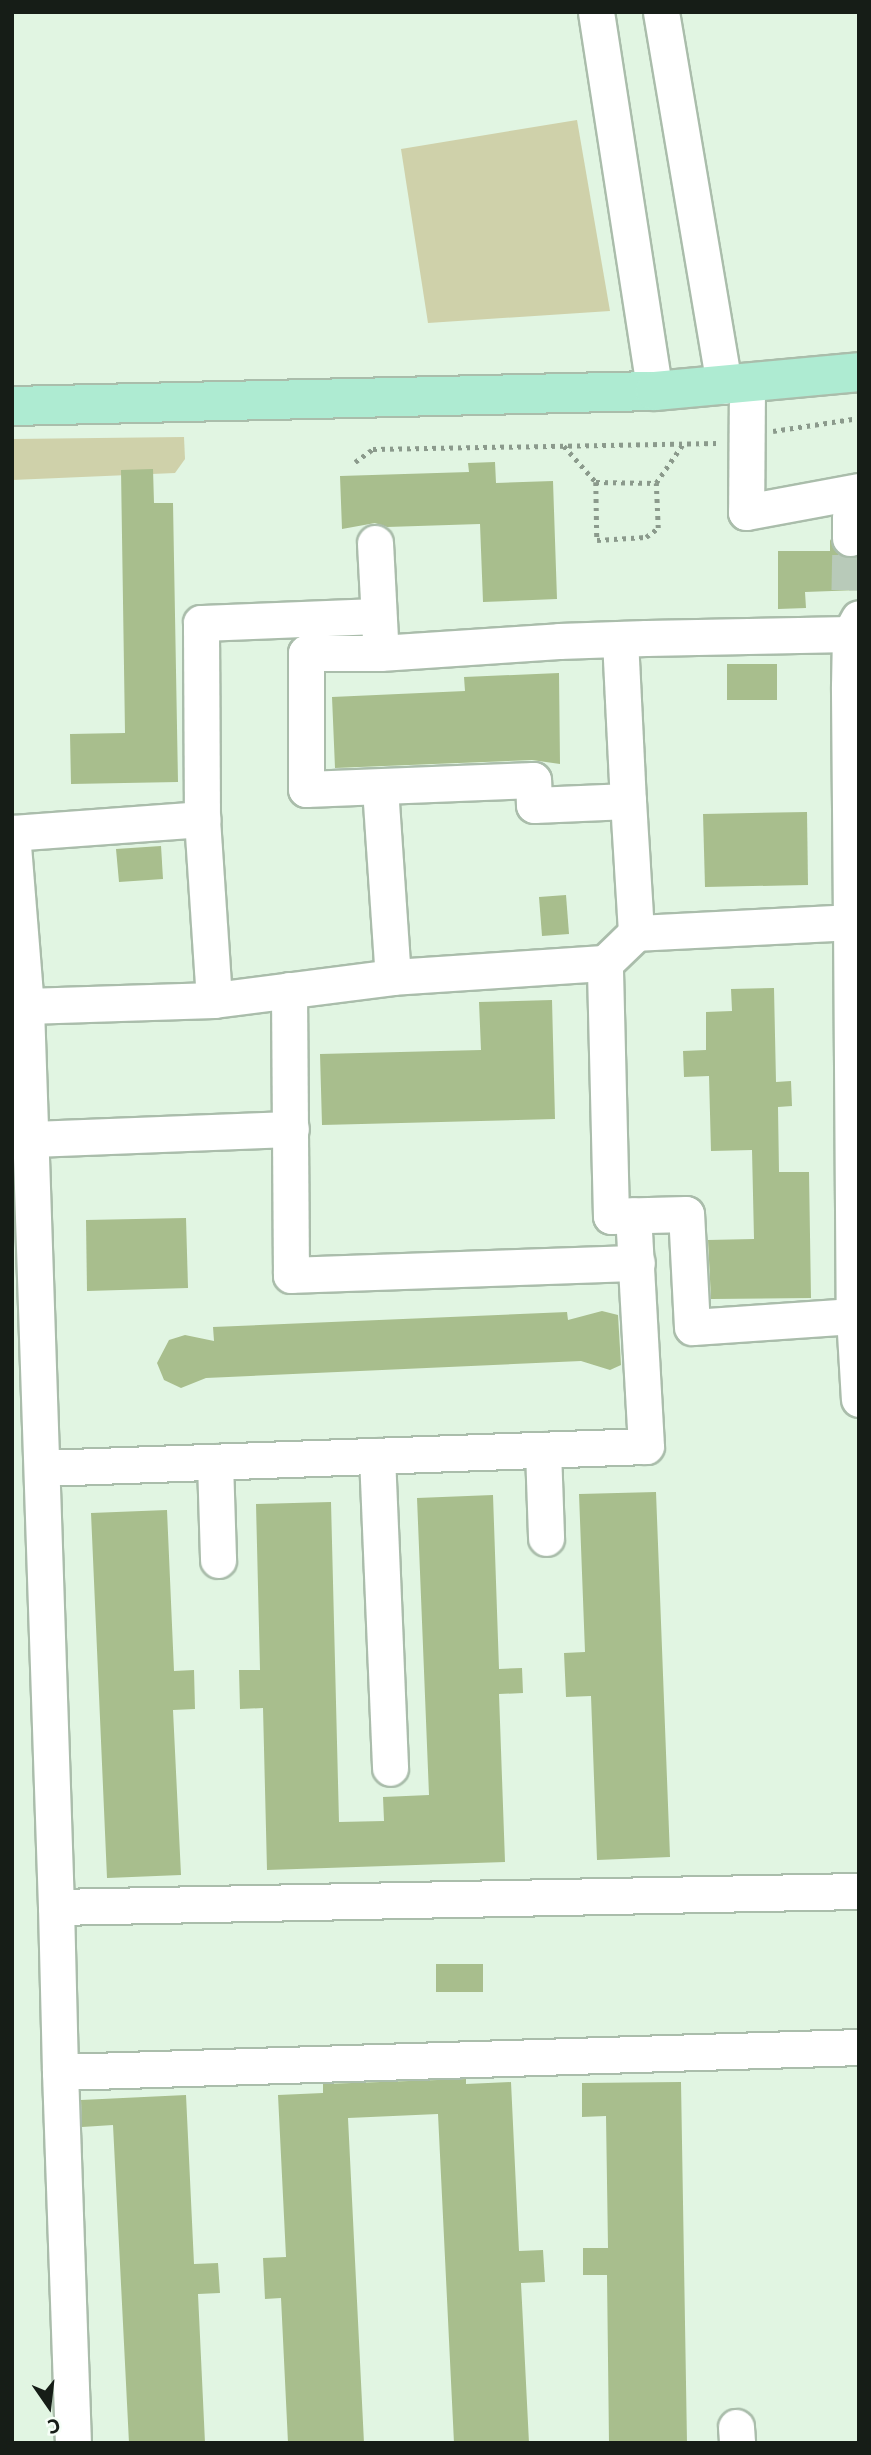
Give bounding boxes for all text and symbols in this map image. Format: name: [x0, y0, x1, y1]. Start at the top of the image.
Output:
north arrow: [14, 2371, 84, 2441]
text: С: [45, 2412, 63, 2440]

